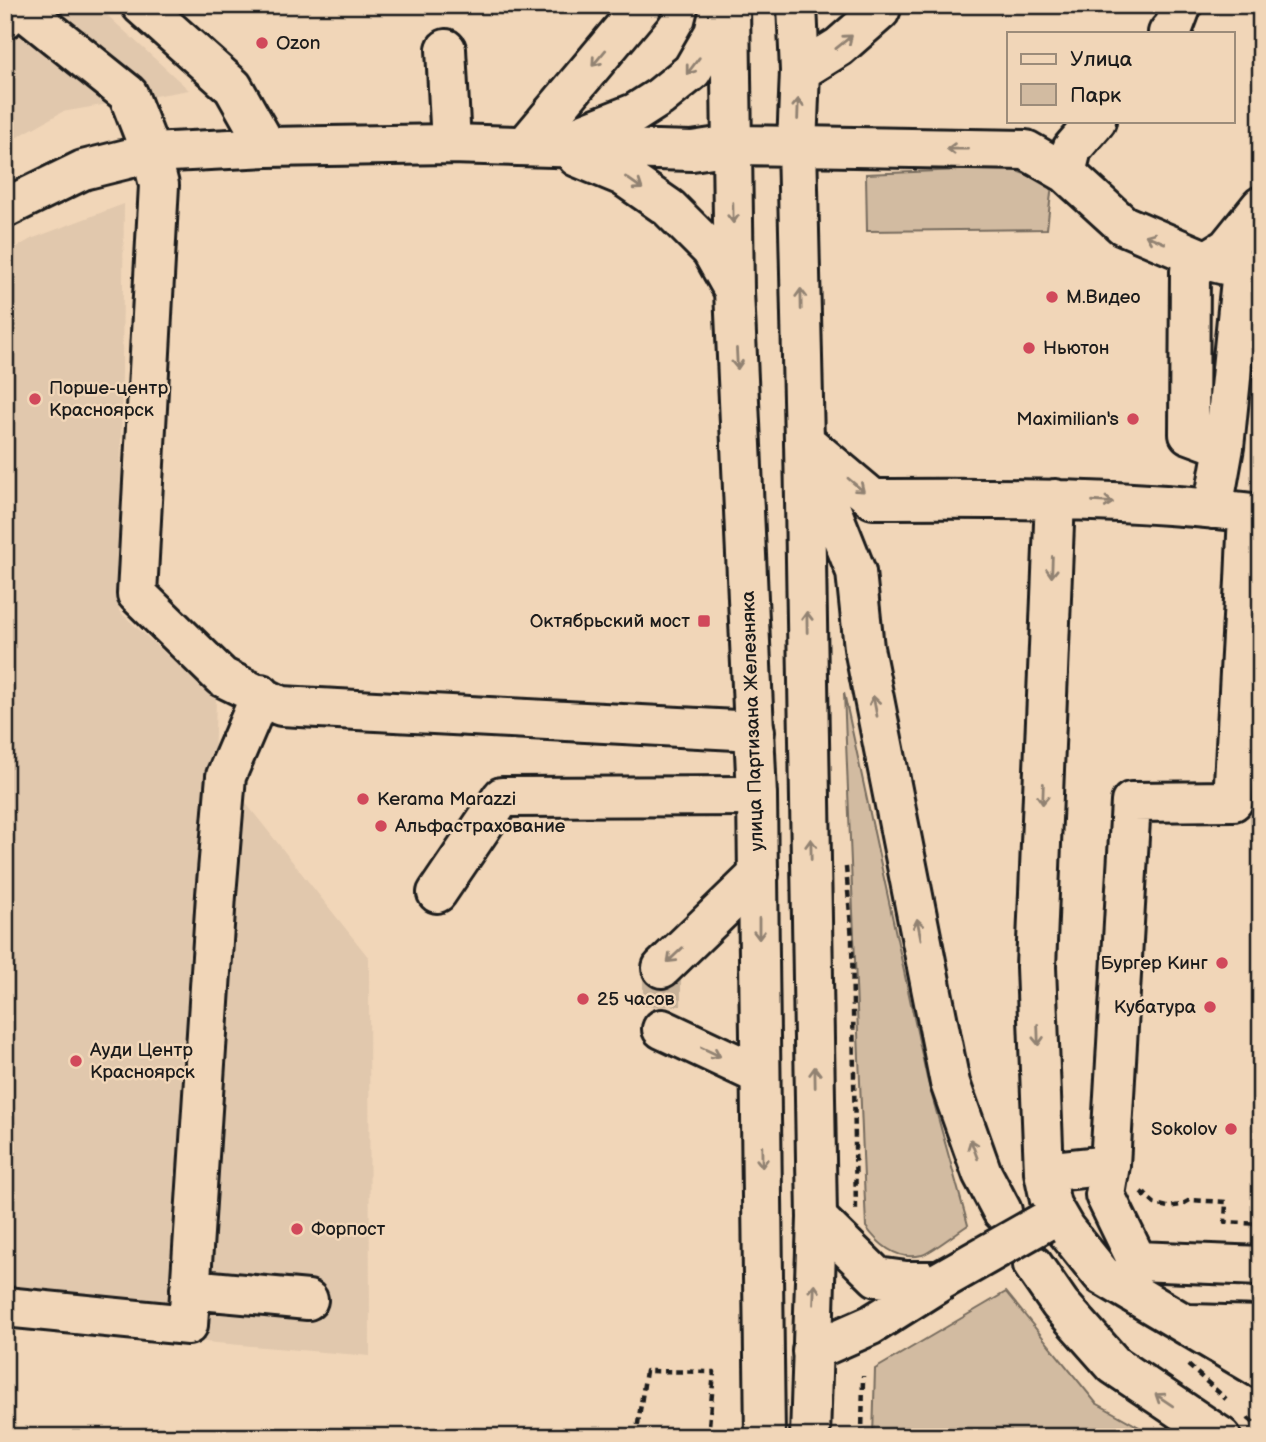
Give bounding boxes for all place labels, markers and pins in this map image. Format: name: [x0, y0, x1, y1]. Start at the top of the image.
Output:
place label: Ozon: [276, 32, 321, 55]
marker: Ozon: [254, 35, 270, 51]
place label: М.Видео: [1066, 286, 1140, 309]
marker: М.Видео: [1044, 289, 1060, 305]
place label: Ньютон: [1043, 337, 1109, 360]
marker: Ньютон: [1021, 340, 1037, 356]
place label: Порше-центр Красноярск: [49, 377, 168, 422]
marker: Порше-центр Красноярск: [27, 391, 43, 407]
place label: Maximilian's: [1016, 408, 1119, 431]
marker: Maximilian's: [1125, 411, 1141, 427]
place label: Октябрьский мост: [530, 610, 690, 633]
marker: Октябрьский мост: [696, 613, 712, 629]
place label: Kerama Marazzi: [377, 788, 516, 811]
marker: Kerama Marazzi: [355, 791, 371, 807]
place label: Альфастрахование: [394, 815, 566, 838]
marker: Альфастрахование: [373, 818, 389, 834]
place label: Бургер Кинг: [1100, 952, 1209, 975]
marker: Бургер Кинг: [1214, 955, 1230, 971]
place label: 25 часов: [597, 988, 675, 1011]
marker: 25 часов: [575, 991, 591, 1007]
place label: Кубатура: [1114, 996, 1196, 1019]
marker: Кубатура: [1202, 999, 1218, 1015]
place label: Ауди Центр Красноярск: [89, 1039, 195, 1084]
marker: Ауди Центр Красноярск: [68, 1053, 84, 1069]
place label: Sokolov: [1151, 1118, 1218, 1141]
marker: Sokolov: [1223, 1121, 1239, 1137]
place label: Форпост: [311, 1218, 386, 1241]
marker: Форпост: [289, 1221, 305, 1237]

